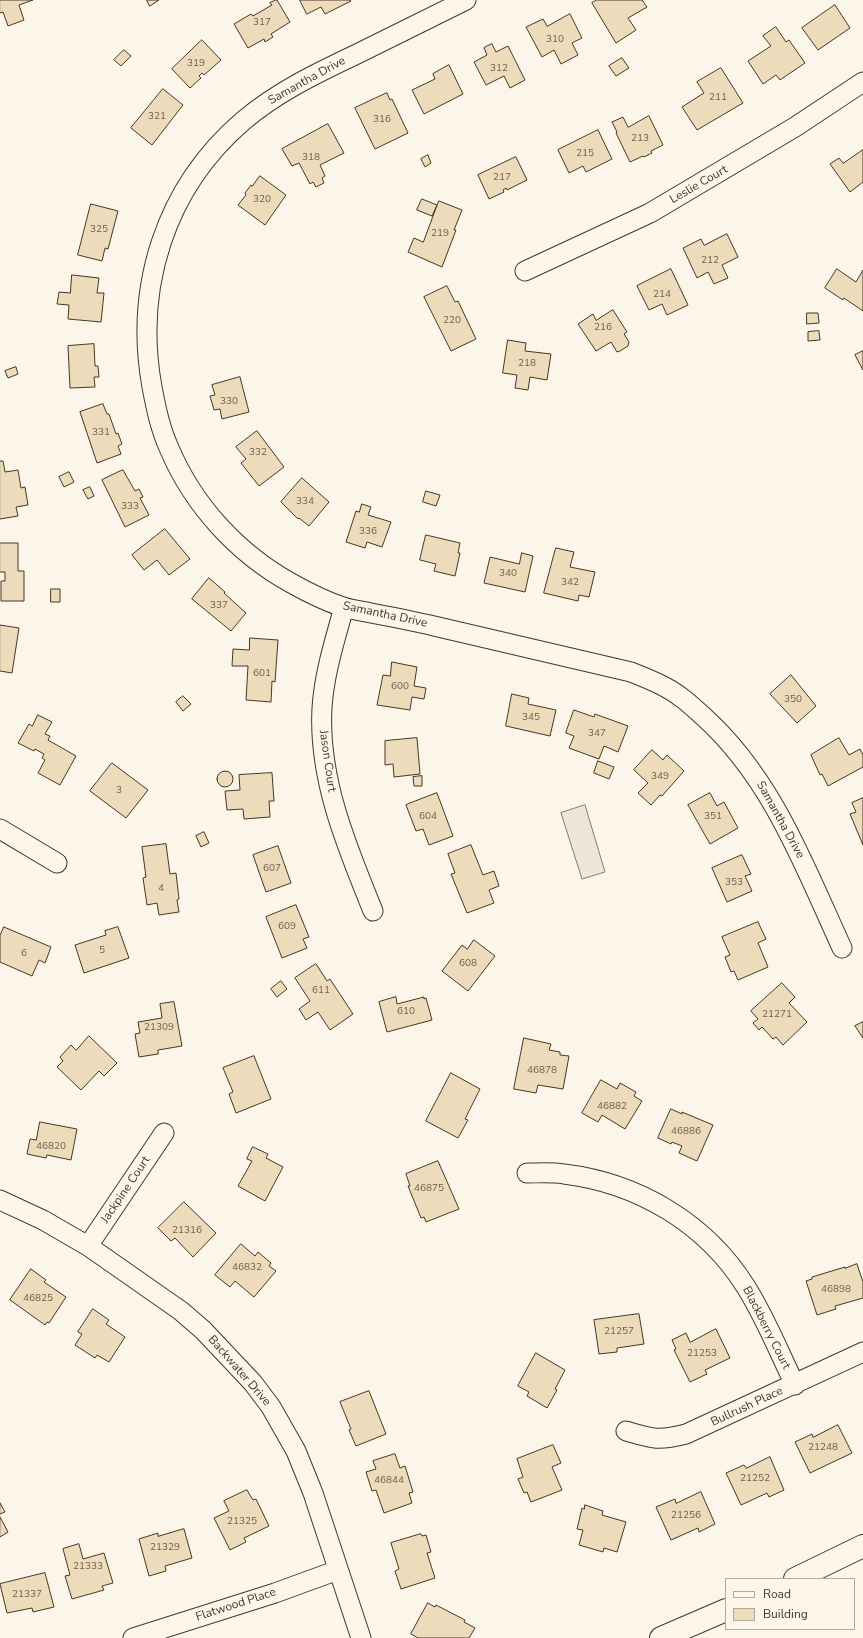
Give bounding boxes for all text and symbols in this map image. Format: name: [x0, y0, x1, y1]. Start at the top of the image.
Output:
house number: 317: [253, 17, 271, 29]
house number: 310: [546, 34, 564, 46]
street label: Samantha Drive: [266, 54, 348, 108]
house number: 319: [187, 58, 205, 70]
house number: 312: [490, 63, 508, 75]
house number: 211: [709, 92, 727, 104]
house number: 321: [148, 111, 166, 123]
house number: 316: [373, 114, 391, 126]
house number: 213: [631, 133, 649, 145]
house number: 215: [576, 148, 594, 160]
house number: 318: [302, 152, 320, 164]
street label: Leslie Court: [668, 163, 730, 207]
house number: 217: [493, 172, 511, 184]
house number: 320: [253, 194, 271, 206]
house number: 325: [90, 224, 108, 236]
house number: 219: [431, 228, 449, 240]
house number: 212: [701, 255, 719, 267]
house number: 214: [653, 289, 671, 301]
house number: 220: [443, 315, 461, 327]
house number: 216: [594, 322, 612, 334]
house number: 218: [518, 358, 536, 370]
house number: 330: [220, 396, 238, 408]
house number: 331: [92, 427, 110, 439]
house number: 332: [249, 447, 267, 459]
house number: 334: [296, 496, 314, 508]
house number: 333: [121, 501, 139, 513]
house number: 336: [359, 526, 377, 538]
house number: 340: [499, 568, 517, 580]
house number: 342: [561, 577, 579, 589]
street label: Samantha Drive: [341, 599, 429, 631]
house number: 337: [210, 600, 228, 612]
house number: 601: [253, 668, 271, 680]
house number: 600: [391, 681, 409, 693]
house number: 350: [784, 694, 802, 706]
house number: 345: [522, 712, 540, 724]
house number: 347: [588, 728, 606, 740]
street label: Jason Court: [316, 729, 338, 793]
house number: 349: [651, 771, 669, 783]
street label: Samantha Drive: [753, 779, 807, 861]
house number: 3: [116, 785, 122, 797]
house number: 604: [419, 811, 437, 823]
house number: 351: [704, 811, 722, 823]
house number: 607: [263, 863, 281, 875]
house number: 353: [725, 877, 743, 889]
house number: 4: [158, 883, 164, 895]
house number: 609: [278, 921, 296, 933]
house number: 5: [99, 945, 105, 957]
house number: 6: [21, 948, 27, 960]
house number: 608: [459, 958, 477, 970]
house number: 611: [312, 985, 330, 997]
house number: 610: [397, 1006, 415, 1018]
house number: 21271: [762, 1009, 792, 1021]
house number: 21309: [144, 1022, 174, 1034]
house number: 46878: [527, 1065, 557, 1077]
house number: 46882: [597, 1101, 627, 1113]
house number: 46886: [671, 1126, 701, 1138]
house number: 46820: [36, 1141, 66, 1153]
street label: Jackpine Court: [98, 1154, 154, 1226]
house number: 46875: [414, 1183, 444, 1195]
house number: 21316: [172, 1225, 202, 1237]
house number: 46832: [232, 1262, 262, 1274]
street label: Blackberry Court: [739, 1284, 793, 1372]
house number: 46898: [821, 1284, 851, 1296]
house number: 46825: [23, 1293, 53, 1305]
house number: 21257: [604, 1326, 634, 1338]
street label: Backwater Drive: [205, 1333, 273, 1409]
house number: 21253: [687, 1348, 717, 1360]
street label: Bullrush Place: [709, 1384, 785, 1430]
house number: 21248: [808, 1442, 838, 1454]
house number: 21252: [740, 1473, 770, 1485]
house number: 46844: [374, 1475, 404, 1487]
house number: 21256: [671, 1510, 701, 1522]
house number: 21325: [227, 1516, 257, 1528]
house number: 21329: [150, 1542, 180, 1554]
house number: 21333: [73, 1561, 103, 1573]
legend: [725, 1578, 855, 1630]
street label: Flatwood Place: [194, 1585, 278, 1625]
text: Road: [763, 1586, 791, 1602]
house number: 21337: [12, 1589, 42, 1601]
text: Building: [763, 1606, 808, 1622]

